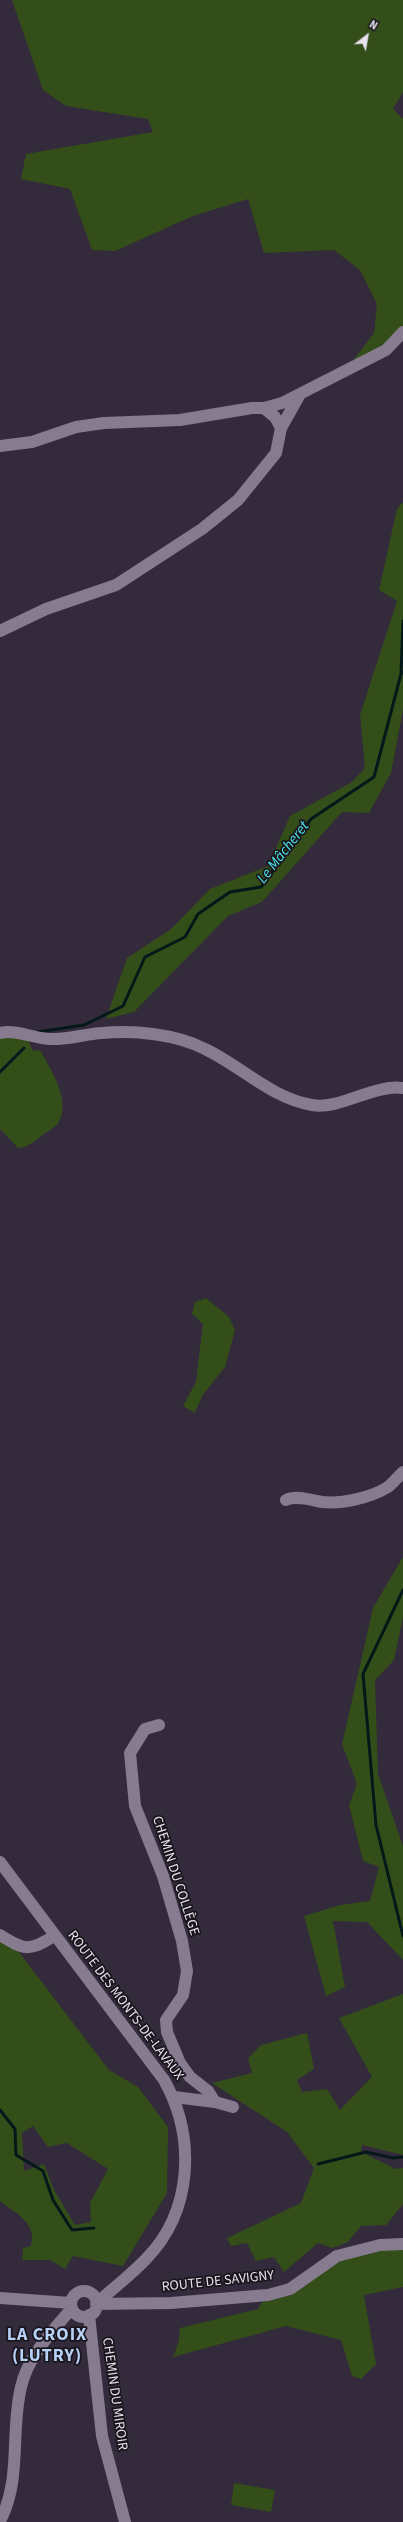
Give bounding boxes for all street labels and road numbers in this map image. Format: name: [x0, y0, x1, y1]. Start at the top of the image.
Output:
street label: CHEMIN DU COLLÈGE: [148, 1814, 202, 1938]
street label: ROUTE DES MONTS-DE-LAVAUX: [63, 1928, 187, 2084]
street label: ROUTE DE SAVIGNY: [161, 2268, 275, 2296]
street label: CHEMIN DU MIROIR: [98, 2337, 130, 2451]

